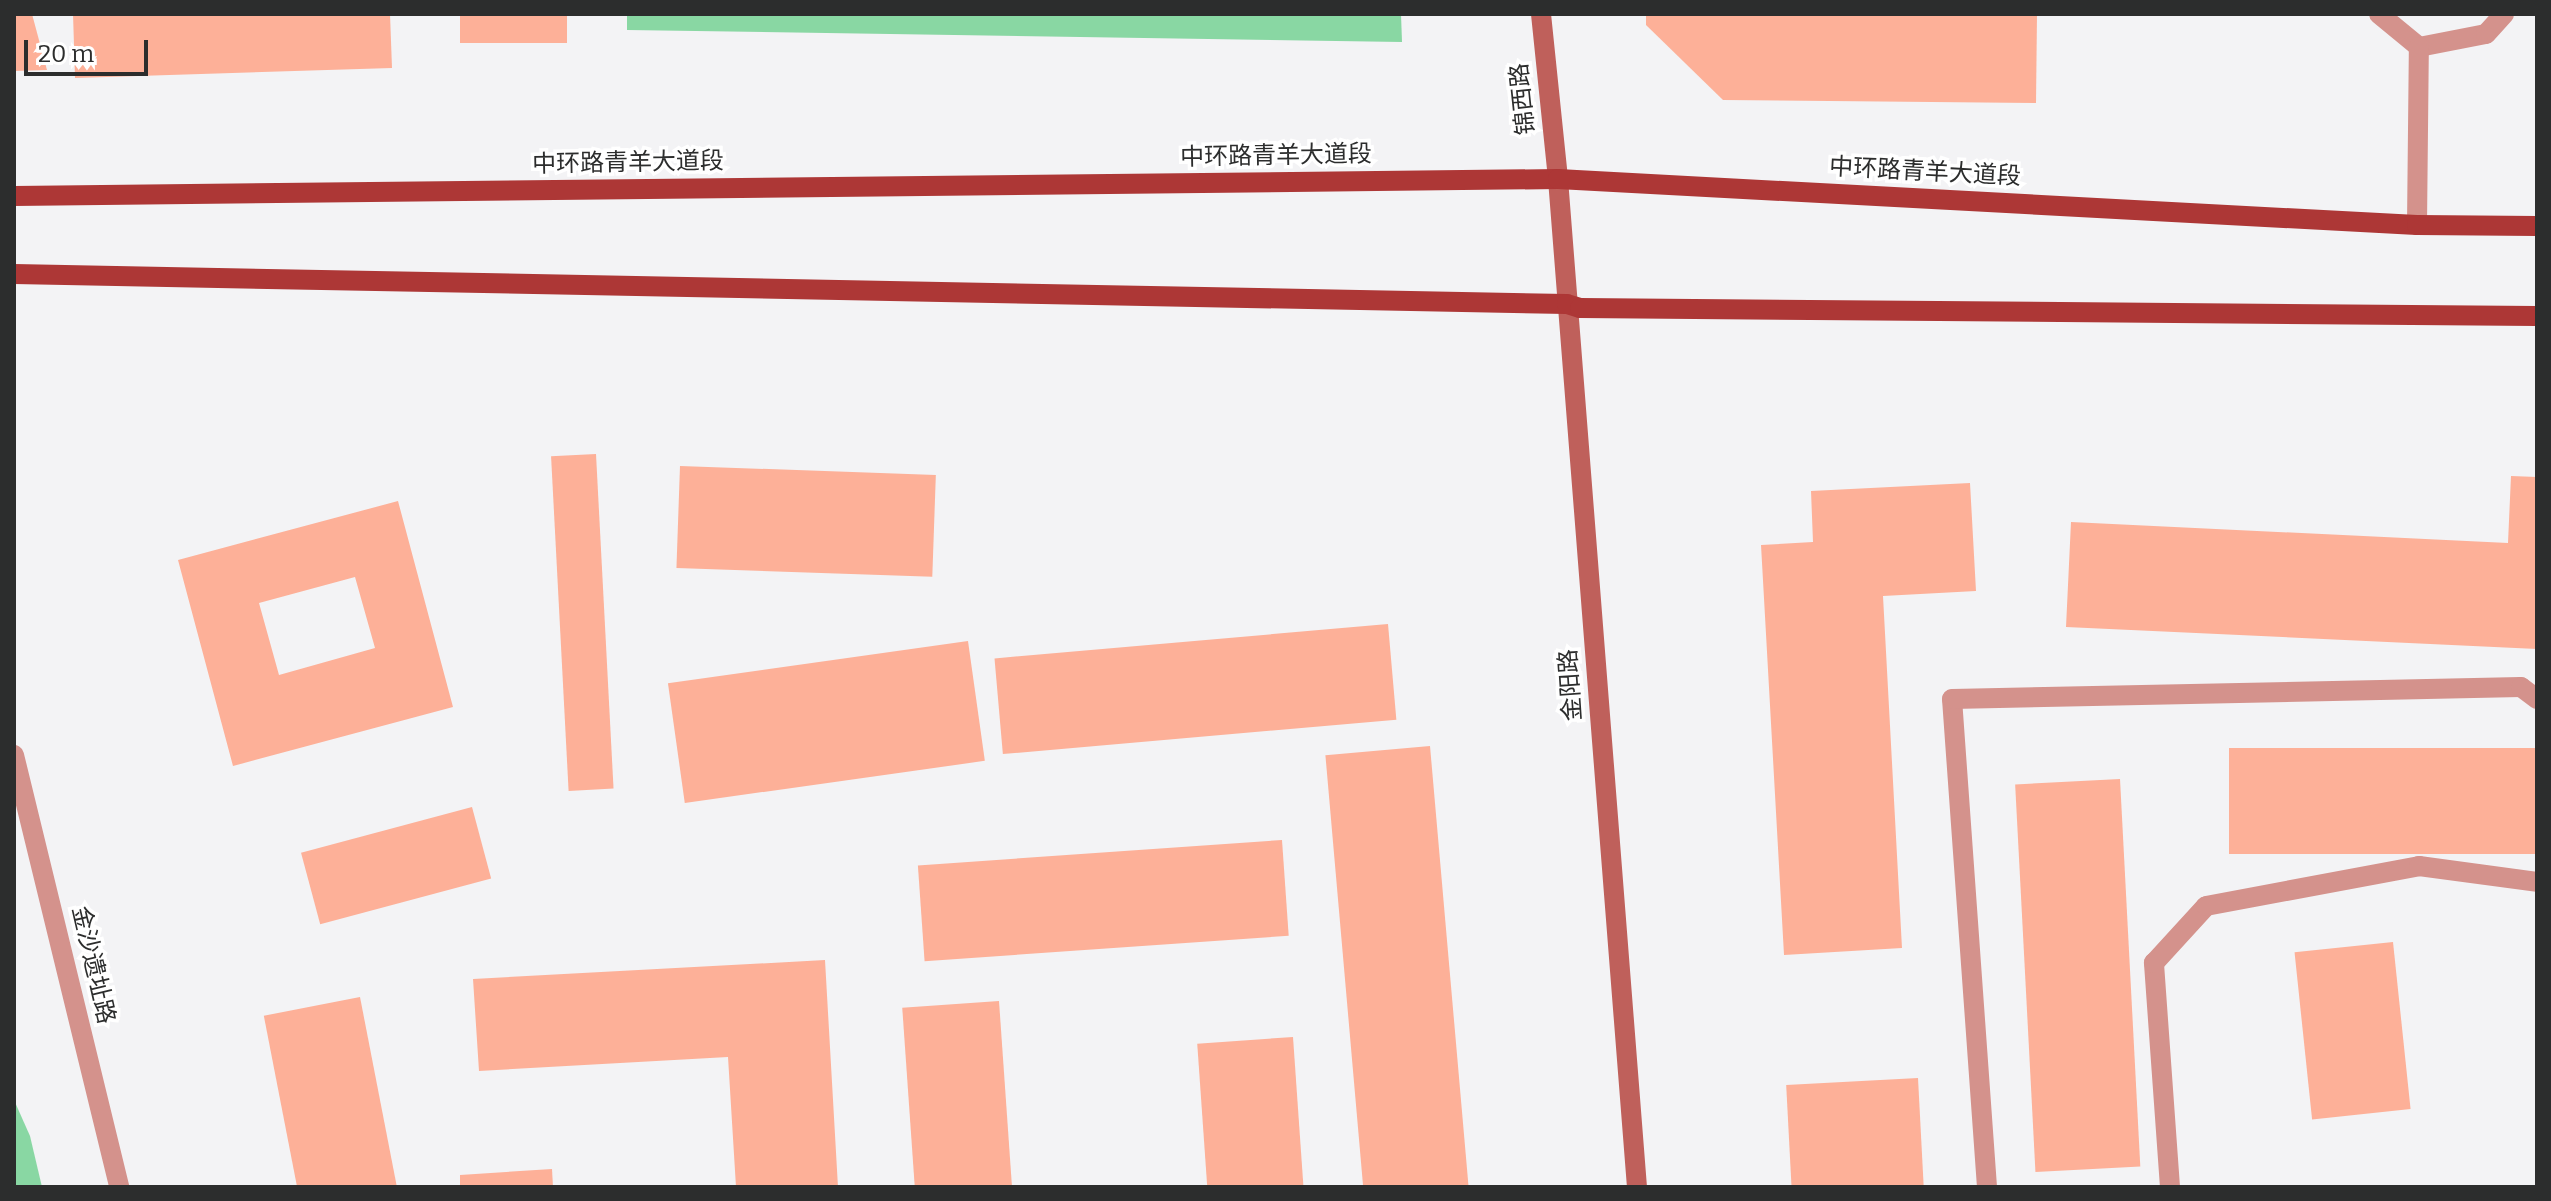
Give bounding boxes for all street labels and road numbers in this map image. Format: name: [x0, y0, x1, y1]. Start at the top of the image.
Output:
street label: 锦西路: [1505, 62, 1541, 136]
street label: 中环路青羊大道段: [1180, 140, 1372, 172]
street label: 中环路青羊大道段: [532, 147, 724, 179]
street label: 中环路青羊大道段: [1828, 153, 2022, 191]
street label: 金阳路: [1554, 648, 1588, 722]
street label: 金沙遗址路: [65, 903, 121, 1027]

